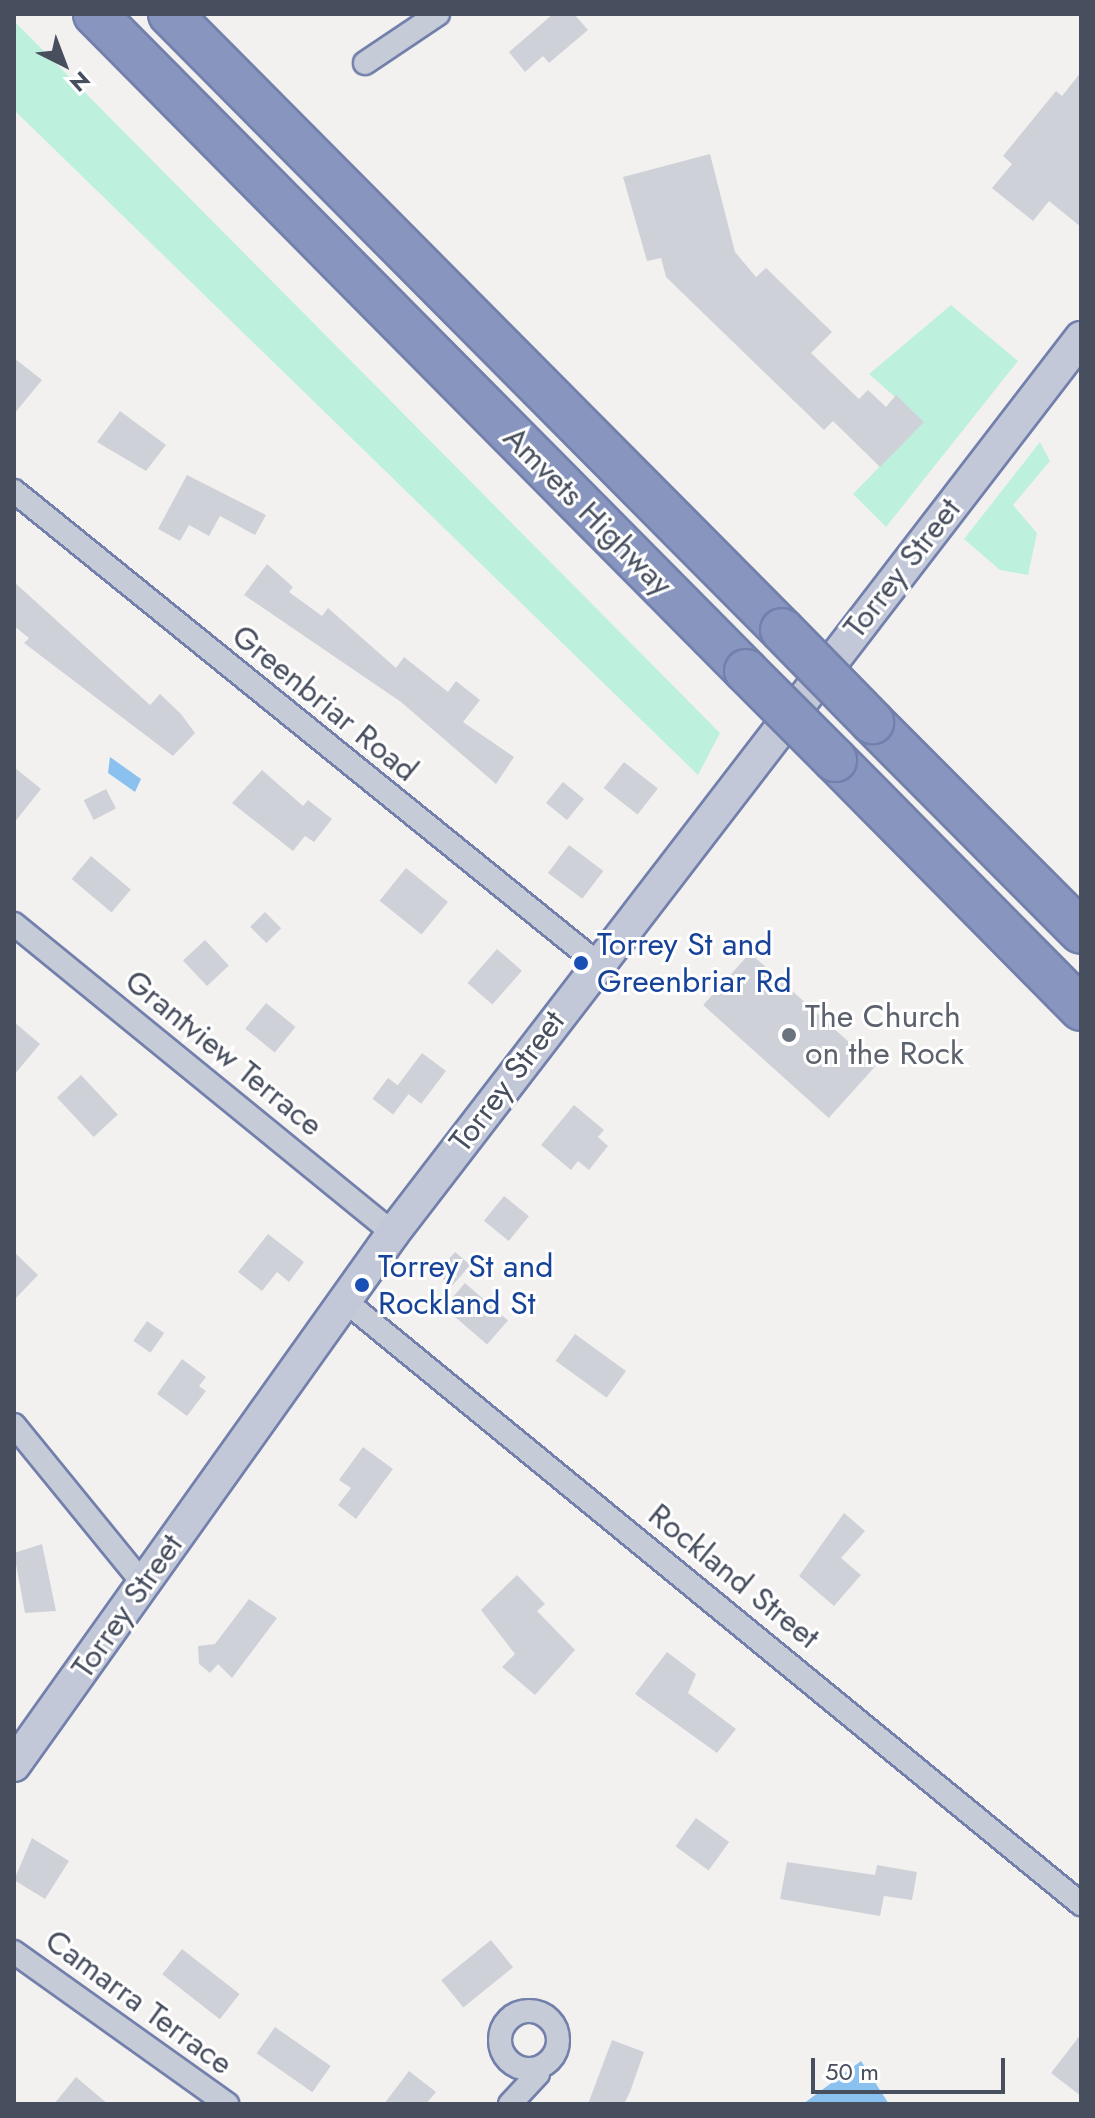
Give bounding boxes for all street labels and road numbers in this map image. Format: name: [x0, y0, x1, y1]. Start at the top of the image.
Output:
street label: Amvets Highway: [495, 418, 681, 604]
street label: Torrey Street: [836, 491, 968, 645]
street label: Greenbriar Road: [224, 616, 426, 790]
street label: Grantview Terrace: [118, 962, 330, 1144]
street label: Torrey Street: [442, 1003, 572, 1159]
street label: Rockland Street: [641, 1495, 827, 1657]
street label: Torrey Street: [63, 1527, 191, 1685]
street label: Camarra Terrace: [38, 1921, 240, 2083]

